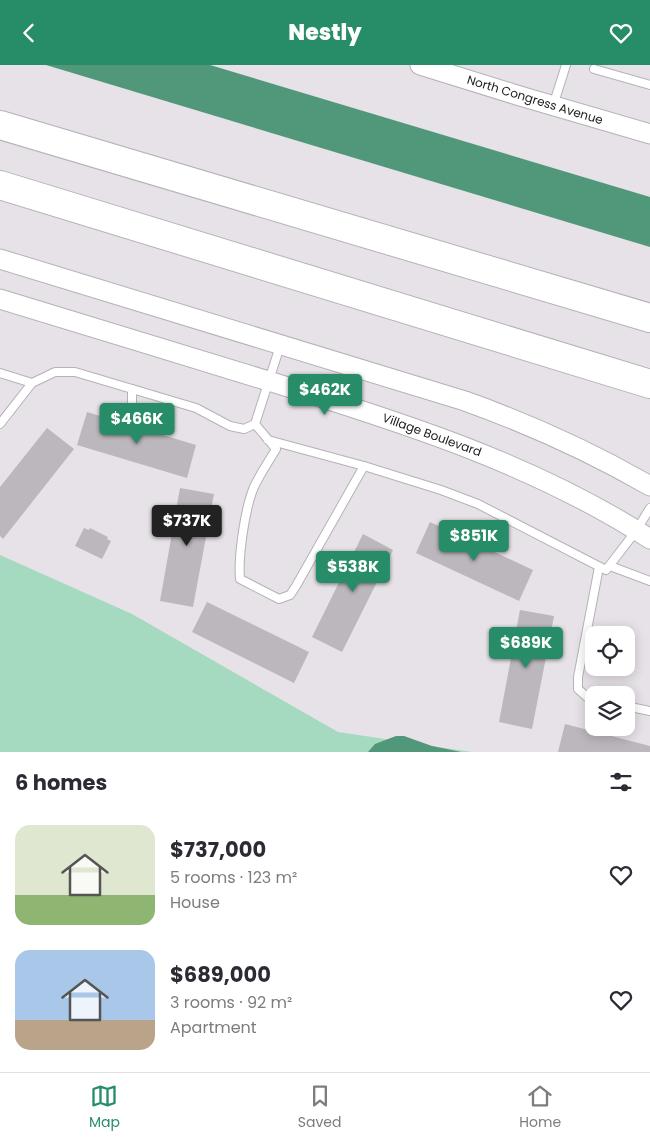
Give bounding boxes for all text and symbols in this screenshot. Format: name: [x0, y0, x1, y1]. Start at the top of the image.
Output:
text: Nestly: [288, 17, 362, 48]
icon: back: [15, 19, 43, 47]
icon: heart: [607, 19, 635, 47]
street label: North Congress Avenue: [465, 71, 605, 128]
pin: $462K: [290, 373, 360, 416]
text: $462K: [299, 378, 351, 401]
pin: $466K: [102, 403, 172, 445]
text: $466K: [111, 407, 163, 430]
street label: Village Boulevard: [380, 409, 484, 460]
pin: $737K: [152, 505, 222, 547]
text: $737K: [163, 509, 211, 532]
pin: $851K: [439, 519, 509, 562]
text: $851K: [450, 524, 498, 547]
pin: $538K: [318, 551, 388, 593]
text: $538K: [327, 555, 379, 578]
map controls: [585, 626, 635, 736]
button: locate: [585, 626, 635, 676]
pin: $689K: [491, 627, 561, 669]
text: $689K: [500, 631, 552, 654]
button: layers: [585, 686, 635, 736]
text: 6 homes: [15, 768, 107, 797]
icon: filters: [607, 768, 635, 796]
text: $737,000: [170, 835, 266, 864]
icon: home: [55, 845, 115, 905]
icon: heart: [607, 861, 635, 889]
text: 5 rooms · 123 m²: [170, 866, 297, 889]
text: House: [170, 891, 220, 914]
text: $689,000: [170, 960, 271, 989]
icon: home: [55, 970, 115, 1030]
icon: heart: [607, 986, 635, 1014]
text: 3 rooms · 92 m²: [170, 991, 292, 1014]
text: Apartment: [170, 1016, 257, 1039]
tab: Map: [89, 1082, 120, 1133]
tab: Saved: [298, 1082, 341, 1133]
tab: Home: [519, 1082, 561, 1133]

